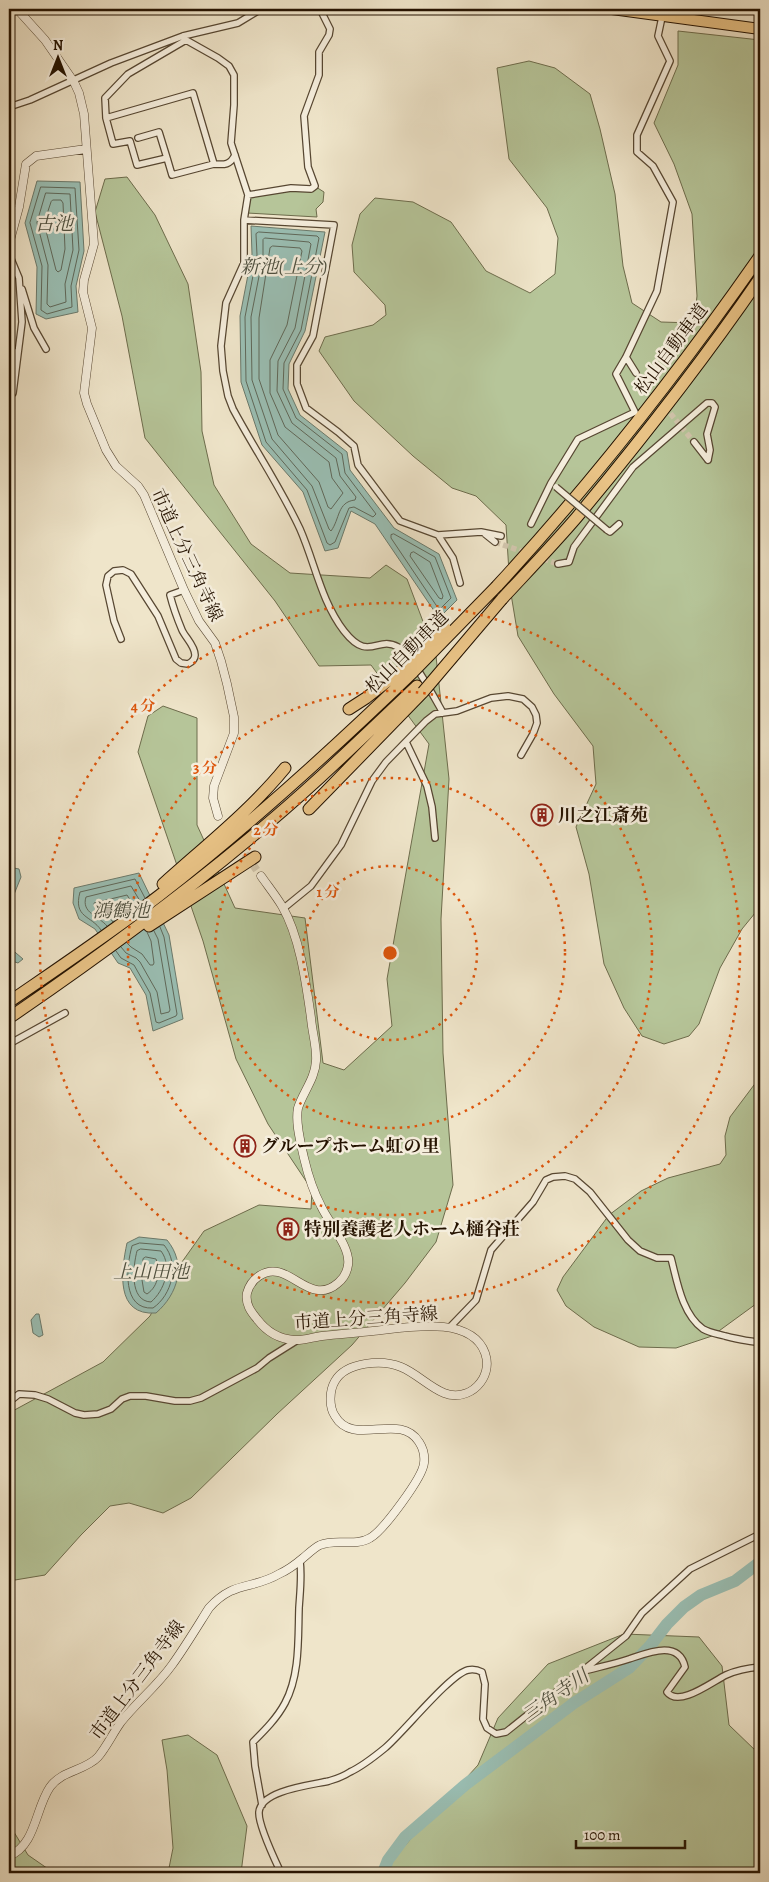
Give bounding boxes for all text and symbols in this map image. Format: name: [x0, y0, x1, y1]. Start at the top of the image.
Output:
north arrow: [32, 32, 82, 82]
text: N: [53, 36, 63, 55]
water label: 古池: [35, 211, 75, 237]
water label: 新池(上分): [240, 254, 328, 280]
street label: 松山自動車道: [629, 299, 713, 399]
street label: 市道上分三角寺線: [146, 485, 228, 625]
street label: 松山自動車道: [360, 605, 454, 699]
text: 4 分: [131, 696, 155, 716]
text: 3 分: [193, 758, 217, 778]
building icon: 川之江斎苑: [530, 803, 554, 827]
place label: 川之江斎苑: [558, 803, 648, 827]
text: 2 分: [254, 820, 278, 840]
text: 1 分: [317, 882, 339, 902]
water label: 鴻鶴池: [92, 898, 151, 924]
centre of rings: [381, 944, 399, 962]
building icon: グループホーム虹の里: [233, 1134, 257, 1158]
place label: グループホーム虹の里: [261, 1134, 440, 1158]
building icon: 特別養護老人ホーム樋谷荘: [276, 1217, 300, 1241]
place label: 特別養護老人ホーム樋谷荘: [304, 1217, 520, 1241]
water label: 上山田池: [113, 1259, 191, 1285]
street label: 市道上分三角寺線: [293, 1301, 439, 1335]
street label: 市道上分三角寺線: [84, 1615, 190, 1745]
water label: 三角寺川: [517, 1662, 596, 1728]
scale bar: [576, 1817, 685, 1849]
text: 100 m: [584, 1825, 621, 1845]

